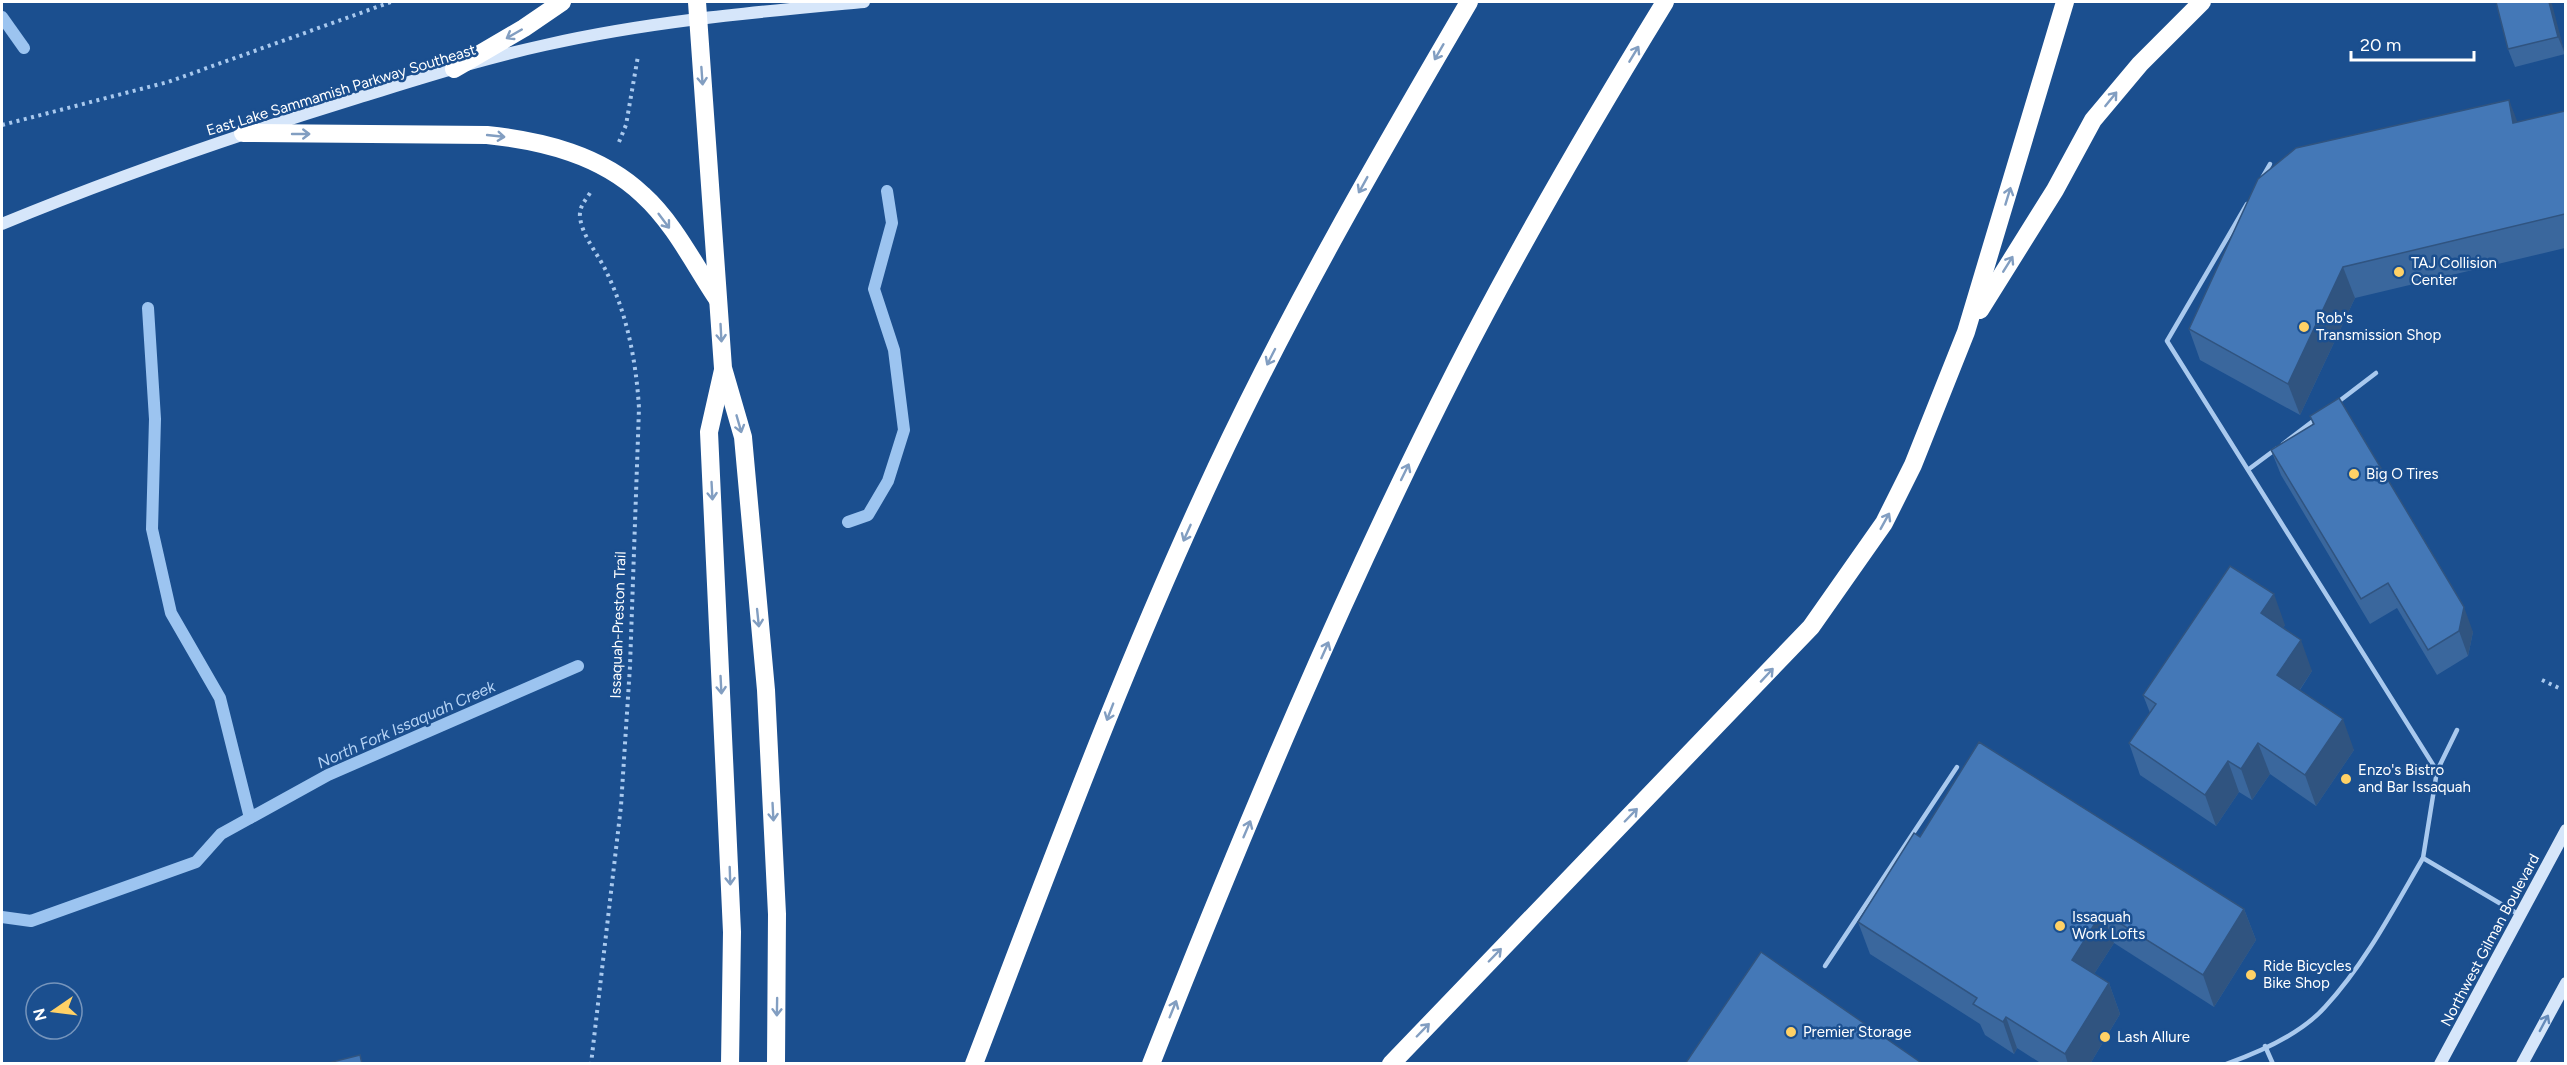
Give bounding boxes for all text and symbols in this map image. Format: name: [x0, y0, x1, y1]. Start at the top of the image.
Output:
scale bar: [2351, 24, 2474, 62]
one-way arrow: [506, 28, 523, 40]
text: 20 m: [2360, 34, 2401, 56]
street label: East Lake Sammamish Parkway Southeast: [204, 40, 478, 140]
one-way arrow: [1433, 43, 1445, 60]
one-way arrow: [1628, 46, 1640, 63]
one-way arrow: [697, 65, 708, 85]
one-way arrow: [2104, 91, 2117, 107]
one-way arrow: [291, 128, 311, 140]
one-way arrow: [486, 131, 506, 142]
one-way arrow: [1357, 176, 1369, 193]
one-way arrow: [2003, 187, 2014, 206]
one-way arrow: [658, 212, 670, 228]
place label: TAJ Collision Center: [2411, 254, 2497, 289]
one-way arrow: [2002, 256, 2015, 273]
marker: TAJ Collision Center: [2392, 265, 2406, 279]
place label: Rob's Transmission Shop: [2316, 309, 2441, 344]
marker: Rob's Transmission Shop: [2297, 320, 2311, 334]
one-way arrow: [716, 323, 727, 342]
one-way arrow: [1265, 348, 1277, 366]
one-way arrow: [734, 414, 745, 433]
one-way arrow: [1400, 464, 1412, 482]
place label: Big O Tires: [2366, 465, 2439, 483]
marker: Big O Tires: [2347, 467, 2361, 481]
one-way arrow: [706, 480, 717, 500]
one-way arrow: [1880, 512, 1891, 530]
one-way arrow: [1181, 524, 1192, 542]
street label: Issaquah-Preston Trail: [606, 551, 630, 699]
one-way arrow: [753, 608, 764, 627]
one-way arrow: [1319, 641, 1331, 659]
one-way arrow: [1760, 668, 1774, 683]
one-way arrow: [716, 675, 727, 695]
water label: North Fork Issaquah Creek: [314, 676, 499, 772]
one-way arrow: [1103, 702, 1114, 721]
place label: Enzo's Bistro and Bar Issaquah: [2358, 761, 2471, 796]
marker: Enzo's Bistro and Bar Issaquah: [2339, 772, 2353, 786]
one-way arrow: [768, 802, 779, 822]
one-way arrow: [1624, 808, 1638, 823]
one-way arrow: [1242, 820, 1253, 838]
street label: Northwest Gilman Boulevard: [2437, 851, 2543, 1029]
one-way arrow: [724, 866, 735, 886]
place label: Issaquah Work Lofts: [2072, 908, 2145, 943]
marker: Issaquah Work Lofts: [2053, 919, 2067, 933]
one-way arrow: [1488, 948, 1503, 963]
place label: Ride Bicycles Bike Shop: [2263, 957, 2351, 992]
marker: Ride Bicycles Bike Shop: [2244, 968, 2258, 982]
north arrow: [24, 981, 84, 1041]
one-way arrow: [771, 997, 782, 1017]
one-way arrow: [1168, 1000, 1179, 1019]
text: N: [29, 1006, 51, 1023]
one-way arrow: [2538, 1015, 2550, 1032]
one-way arrow: [1415, 1023, 1430, 1038]
place label: Premier Storage: [1803, 1023, 1911, 1041]
marker: Premier Storage: [1784, 1025, 1798, 1039]
place label: Lash Allure: [2117, 1028, 2190, 1046]
marker: Lash Allure: [2098, 1030, 2112, 1044]

